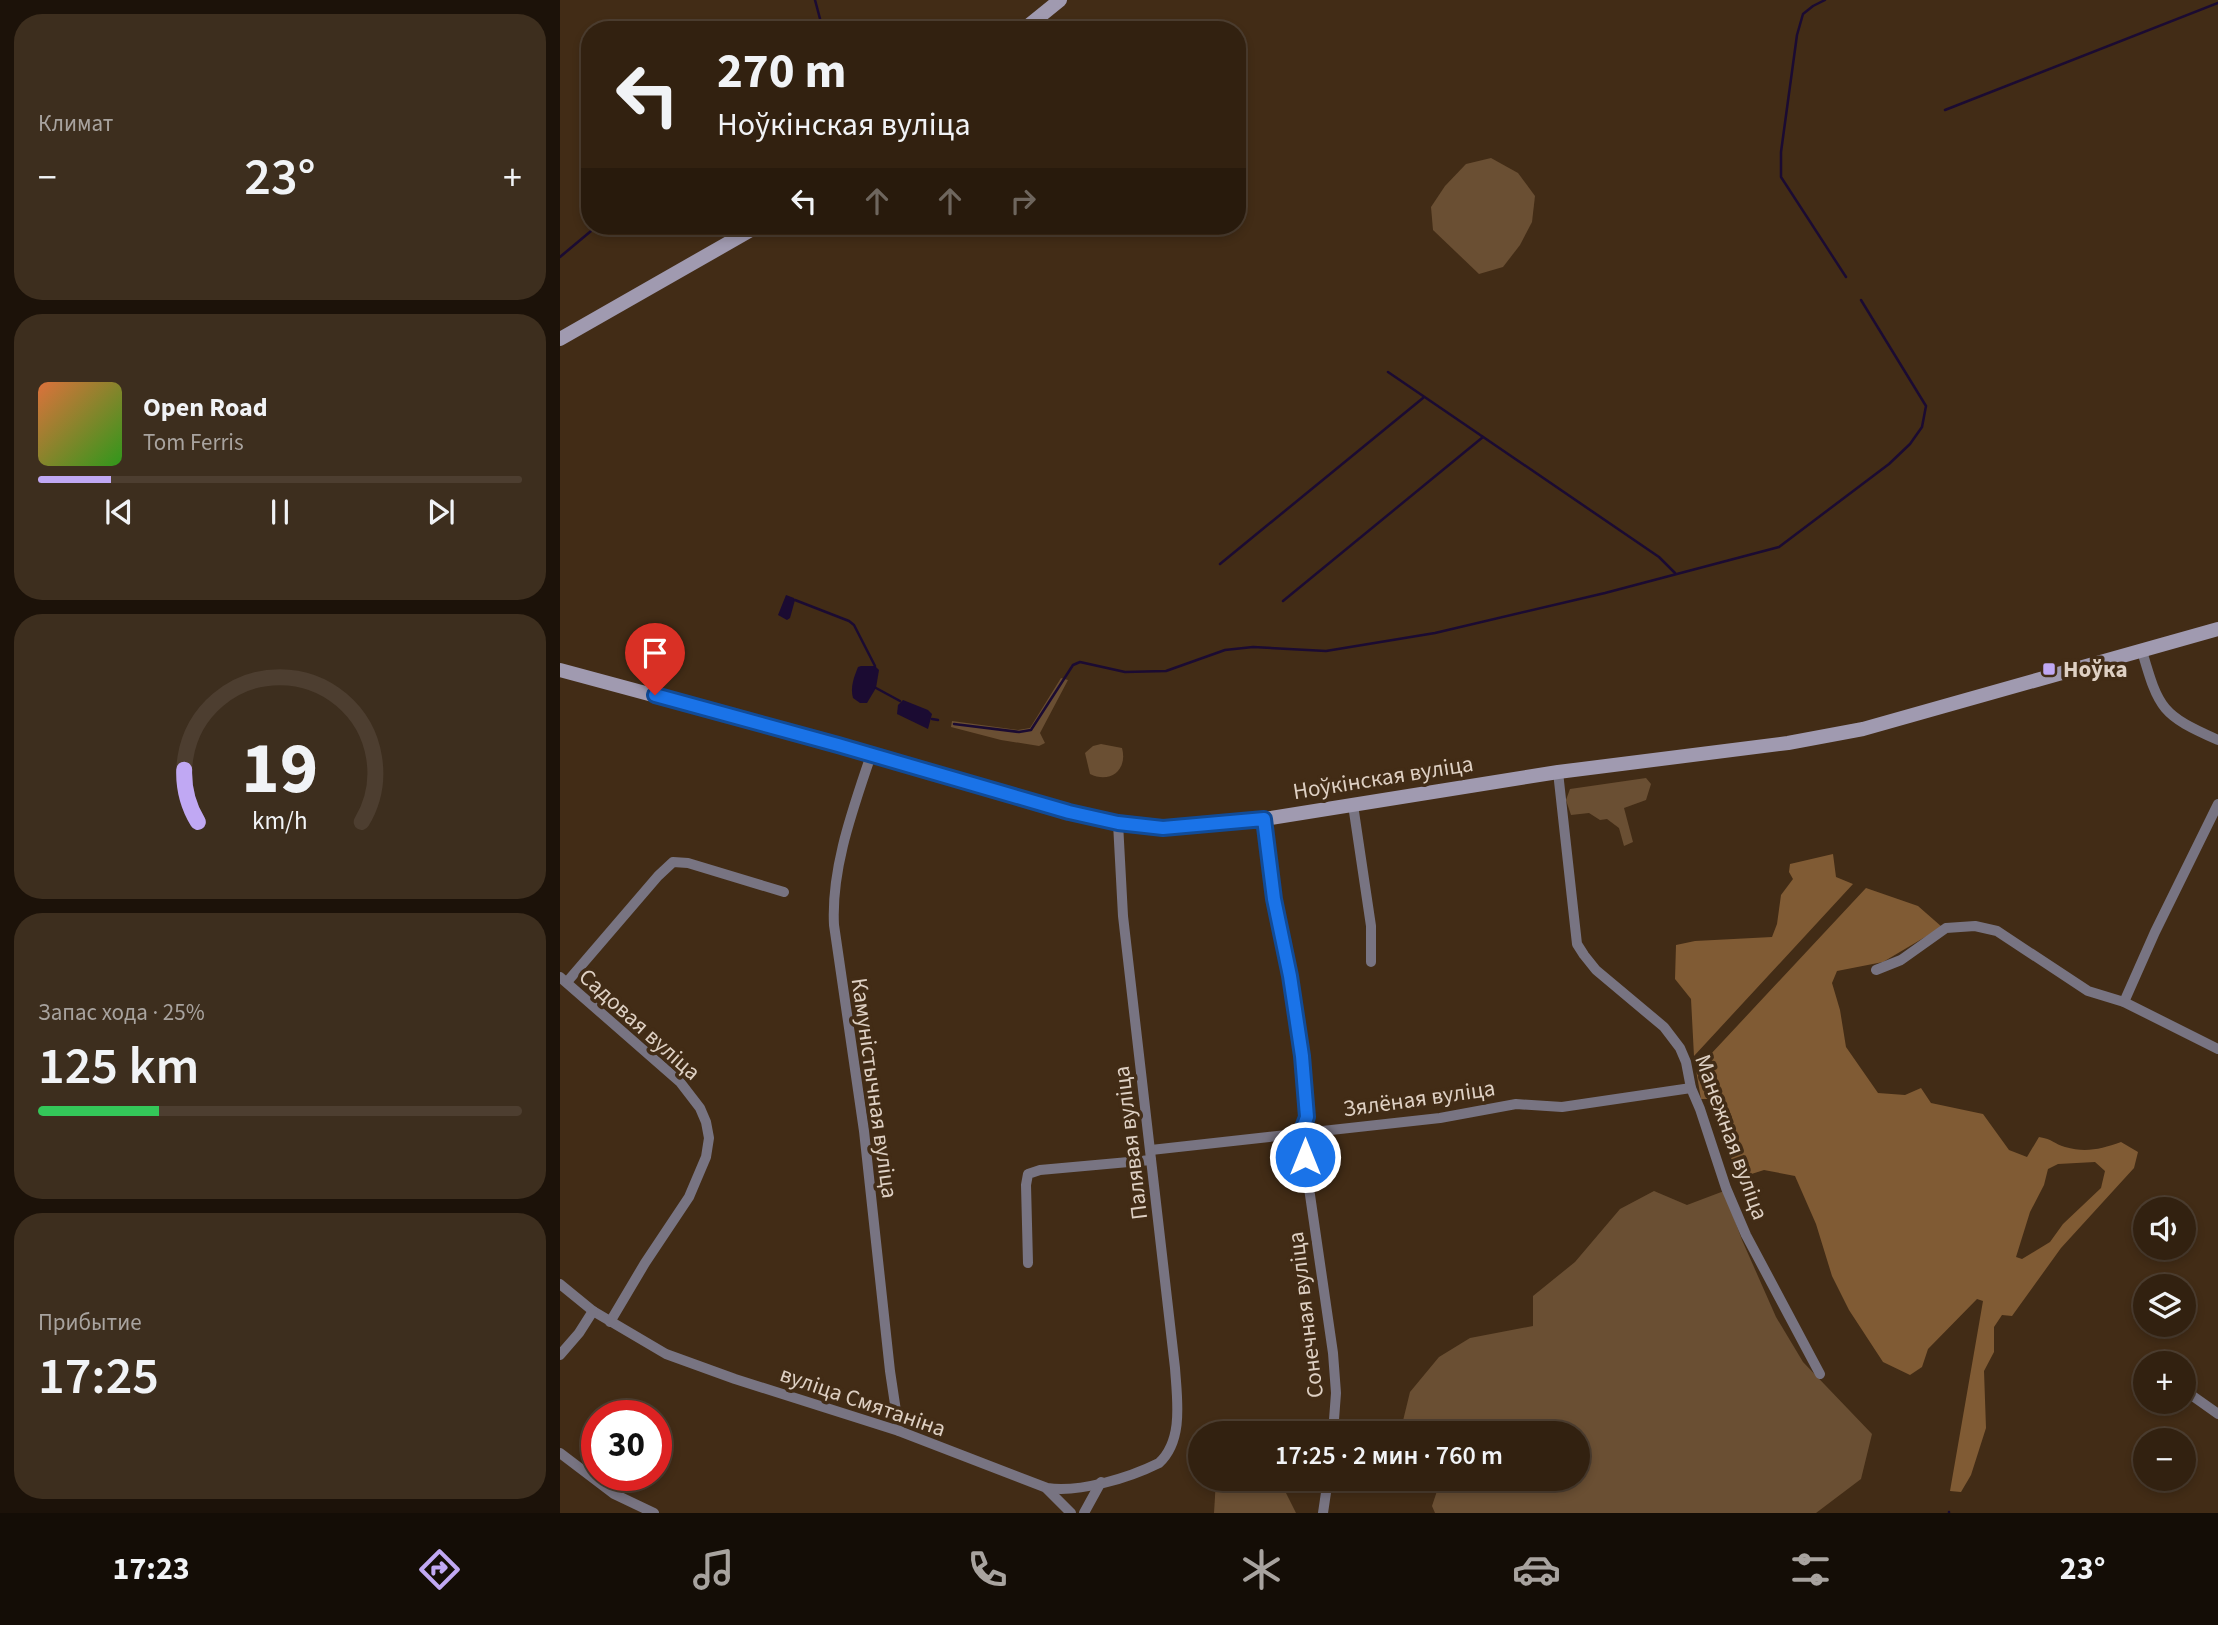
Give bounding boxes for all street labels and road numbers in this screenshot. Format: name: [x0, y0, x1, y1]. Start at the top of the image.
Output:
street label: Ноўкінская вуліца: [1290, 747, 1476, 808]
street label: Садовая вуліца: [572, 961, 708, 1088]
street label: Камуністычная вуліца: [843, 976, 906, 1201]
street label: Манежная вуліца: [1686, 1050, 1777, 1225]
street label: Палявая вуліца: [1105, 1064, 1156, 1222]
street label: Зялёная вуліца: [1341, 1071, 1497, 1126]
street label: Сонечная вуліца: [1279, 1230, 1332, 1400]
street label: вуліца Смятаніна: [775, 1358, 950, 1445]

